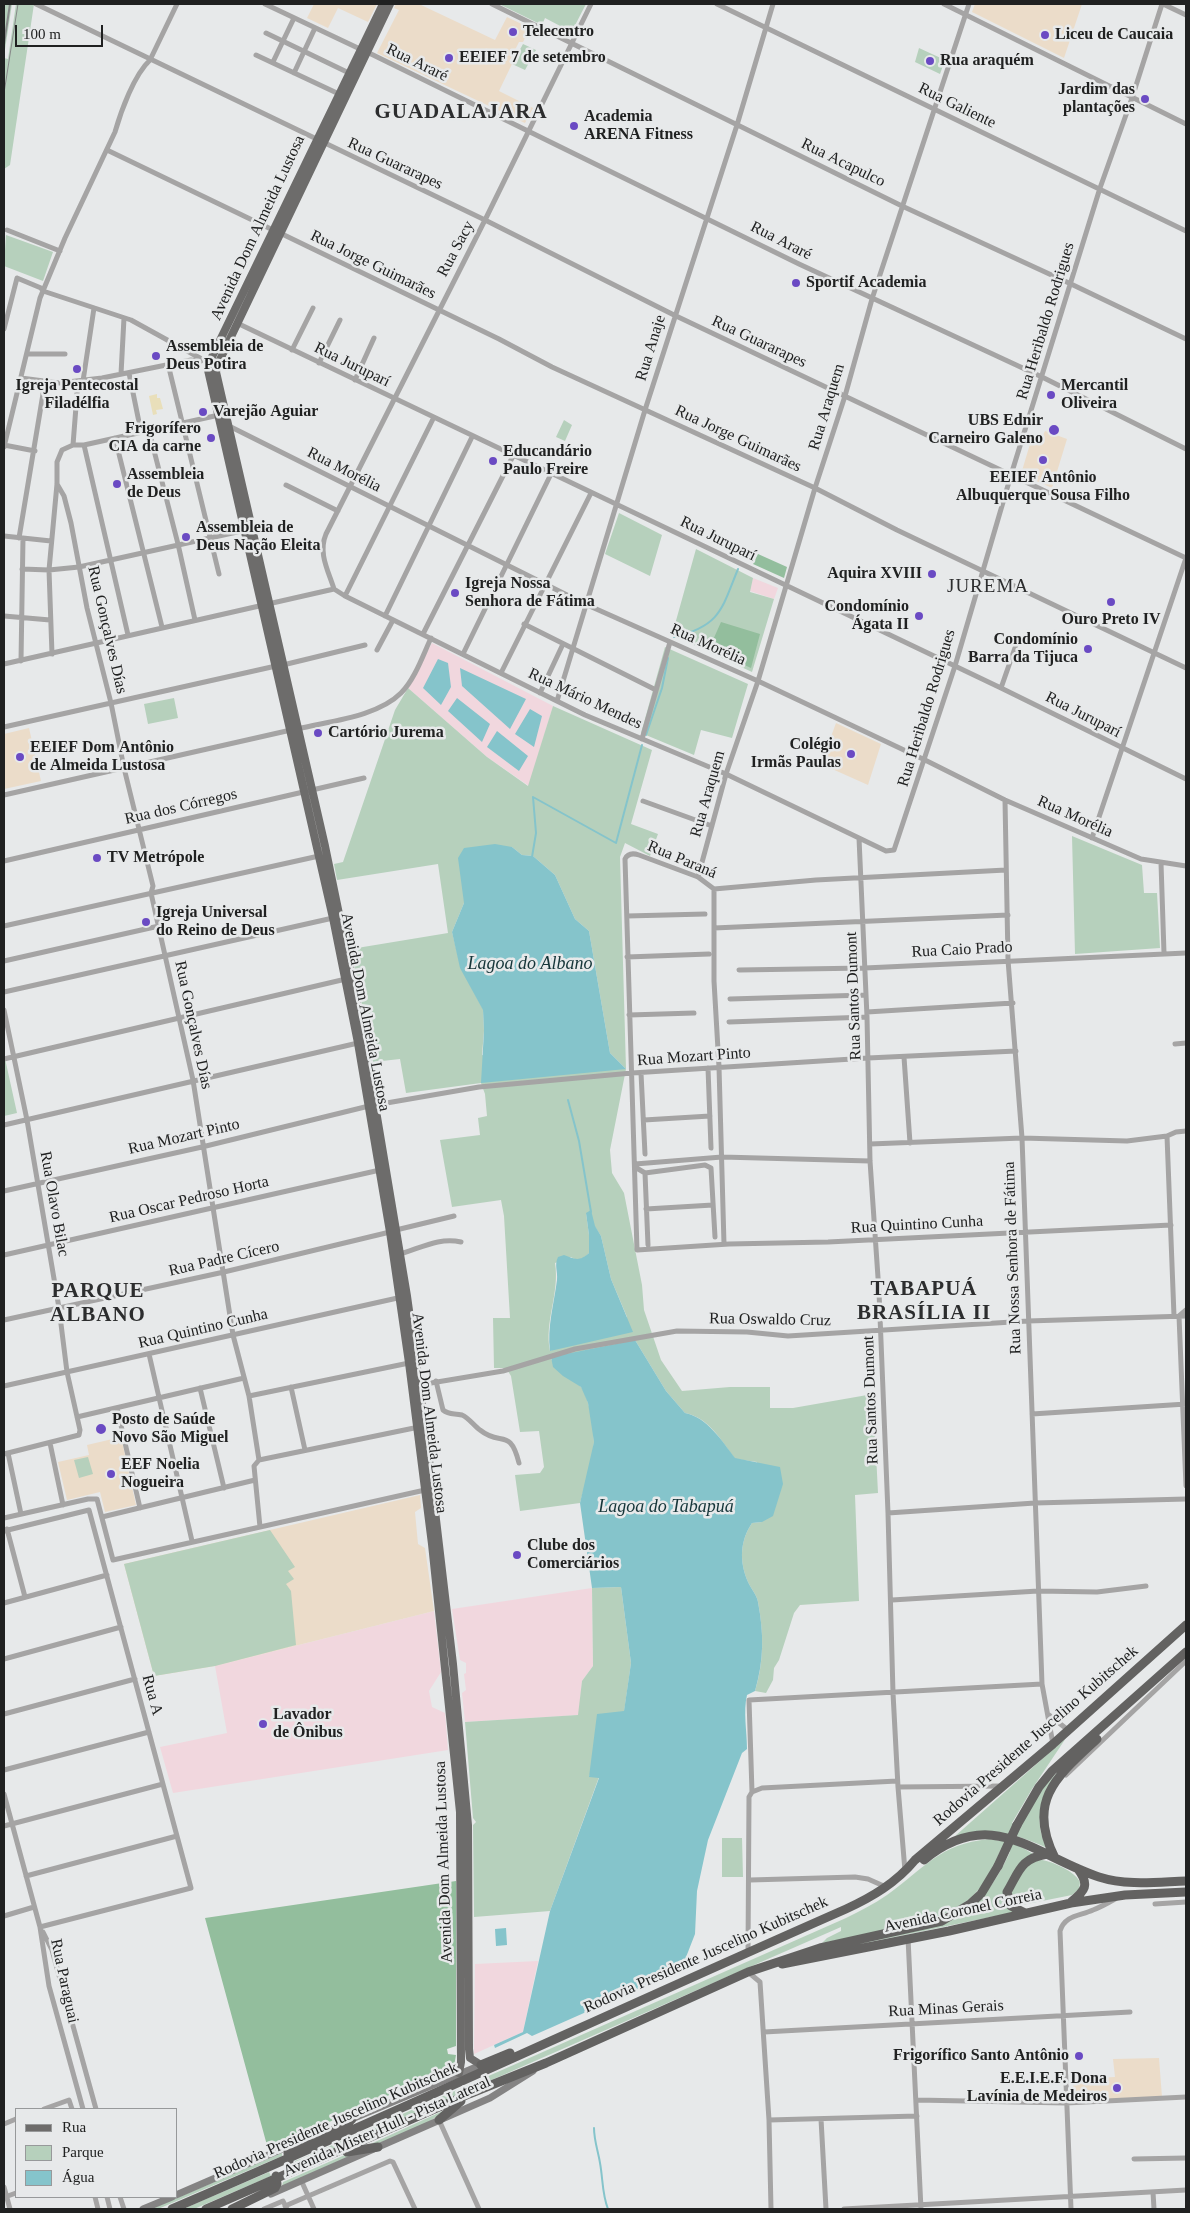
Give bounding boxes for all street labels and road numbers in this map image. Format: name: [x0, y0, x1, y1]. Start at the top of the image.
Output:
street label: Rua Araré: [383, 40, 451, 86]
street label: Rua Galiente: [915, 79, 999, 133]
street label: Avenida Dom Almeida Lustosa: [207, 132, 309, 324]
street label: Rua Guararapes: [344, 134, 446, 194]
street label: Rua Acapulco: [798, 134, 888, 192]
street label: Rua Araré: [747, 217, 815, 265]
street label: Rua Sacy: [433, 218, 479, 280]
street label: Rua Jorge Guimarães: [307, 226, 439, 304]
street label: Rua Heribaldo Rodrigues: [1013, 240, 1079, 402]
street label: Rua Guararapes: [708, 312, 810, 372]
street label: Rua Anaje: [632, 313, 670, 383]
street label: Rua Juruparí: [311, 338, 393, 392]
street label: Rua Araquem: [805, 361, 849, 453]
street label: Rua Jorge Guimarães: [672, 401, 804, 477]
street label: Rua Morélia: [304, 443, 384, 497]
street label: Rua Juruparí: [677, 512, 759, 566]
street label: Rua Gonçalves Días: [83, 564, 131, 696]
street label: Rua Morélia: [667, 620, 749, 670]
street label: Rua Heribaldo Rodrigues: [894, 627, 960, 789]
street label: Rua Mário Mendes: [525, 664, 645, 734]
street label: Rua Juruparí: [1042, 688, 1124, 742]
street label: Rua Araquem: [686, 748, 730, 840]
street label: Rua dos Córregos: [123, 785, 239, 829]
street label: Rua Morélia: [1034, 792, 1116, 842]
street label: Rua Paraná: [645, 837, 719, 883]
street label: Avenida Dom Almeida Lustosa: [336, 911, 394, 1113]
street label: Rua Santos Dumont: [842, 931, 866, 1061]
street label: Rua Caio Prado: [911, 938, 1013, 962]
street label: Rua Gonçalves Días: [170, 959, 216, 1091]
street label: Rua Mozart Pinto: [637, 1043, 751, 1071]
street label: Rua Mozart Pinto: [126, 1115, 242, 1159]
street label: Rua Olavo Bilac: [35, 1150, 73, 1258]
street label: Rua Nossa Senhora de Fátima: [1000, 1161, 1026, 1355]
street label: Rua Oscar Pedroso Horta: [107, 1172, 271, 1228]
street label: Rua Quintino Cunha: [850, 1212, 984, 1238]
street label: Rua Padre Cícero: [167, 1237, 281, 1281]
street label: Rua Quintino Cunha: [136, 1305, 270, 1353]
street label: Rua Oswaldo Cruz: [709, 1309, 831, 1331]
street label: Avenida Dom Almeida Lustosa: [407, 1312, 451, 1514]
street label: Rua Santos Dumont: [859, 1335, 883, 1465]
street label: Rodovia Presidente Juscelino Kubitschek: [930, 1642, 1142, 1830]
street label: Rua A: [137, 1673, 167, 1717]
street label: Avenida Dom Almeida Lustosa: [431, 1761, 457, 1963]
street label: Avenida Coronel Correia: [882, 1885, 1044, 1937]
street label: Rodovia Presidente Juscelino Kubitschek: [581, 1892, 831, 2018]
street label: Rua Paraguai: [46, 1937, 82, 2025]
street label: Rua Minas Gerais: [888, 1996, 1004, 2022]
street label: Rodovia Presidente Juscelino Kubitschek: [211, 2058, 461, 2184]
street label: Avenida Mister Hull - Pista Lateral: [280, 2072, 494, 2182]

